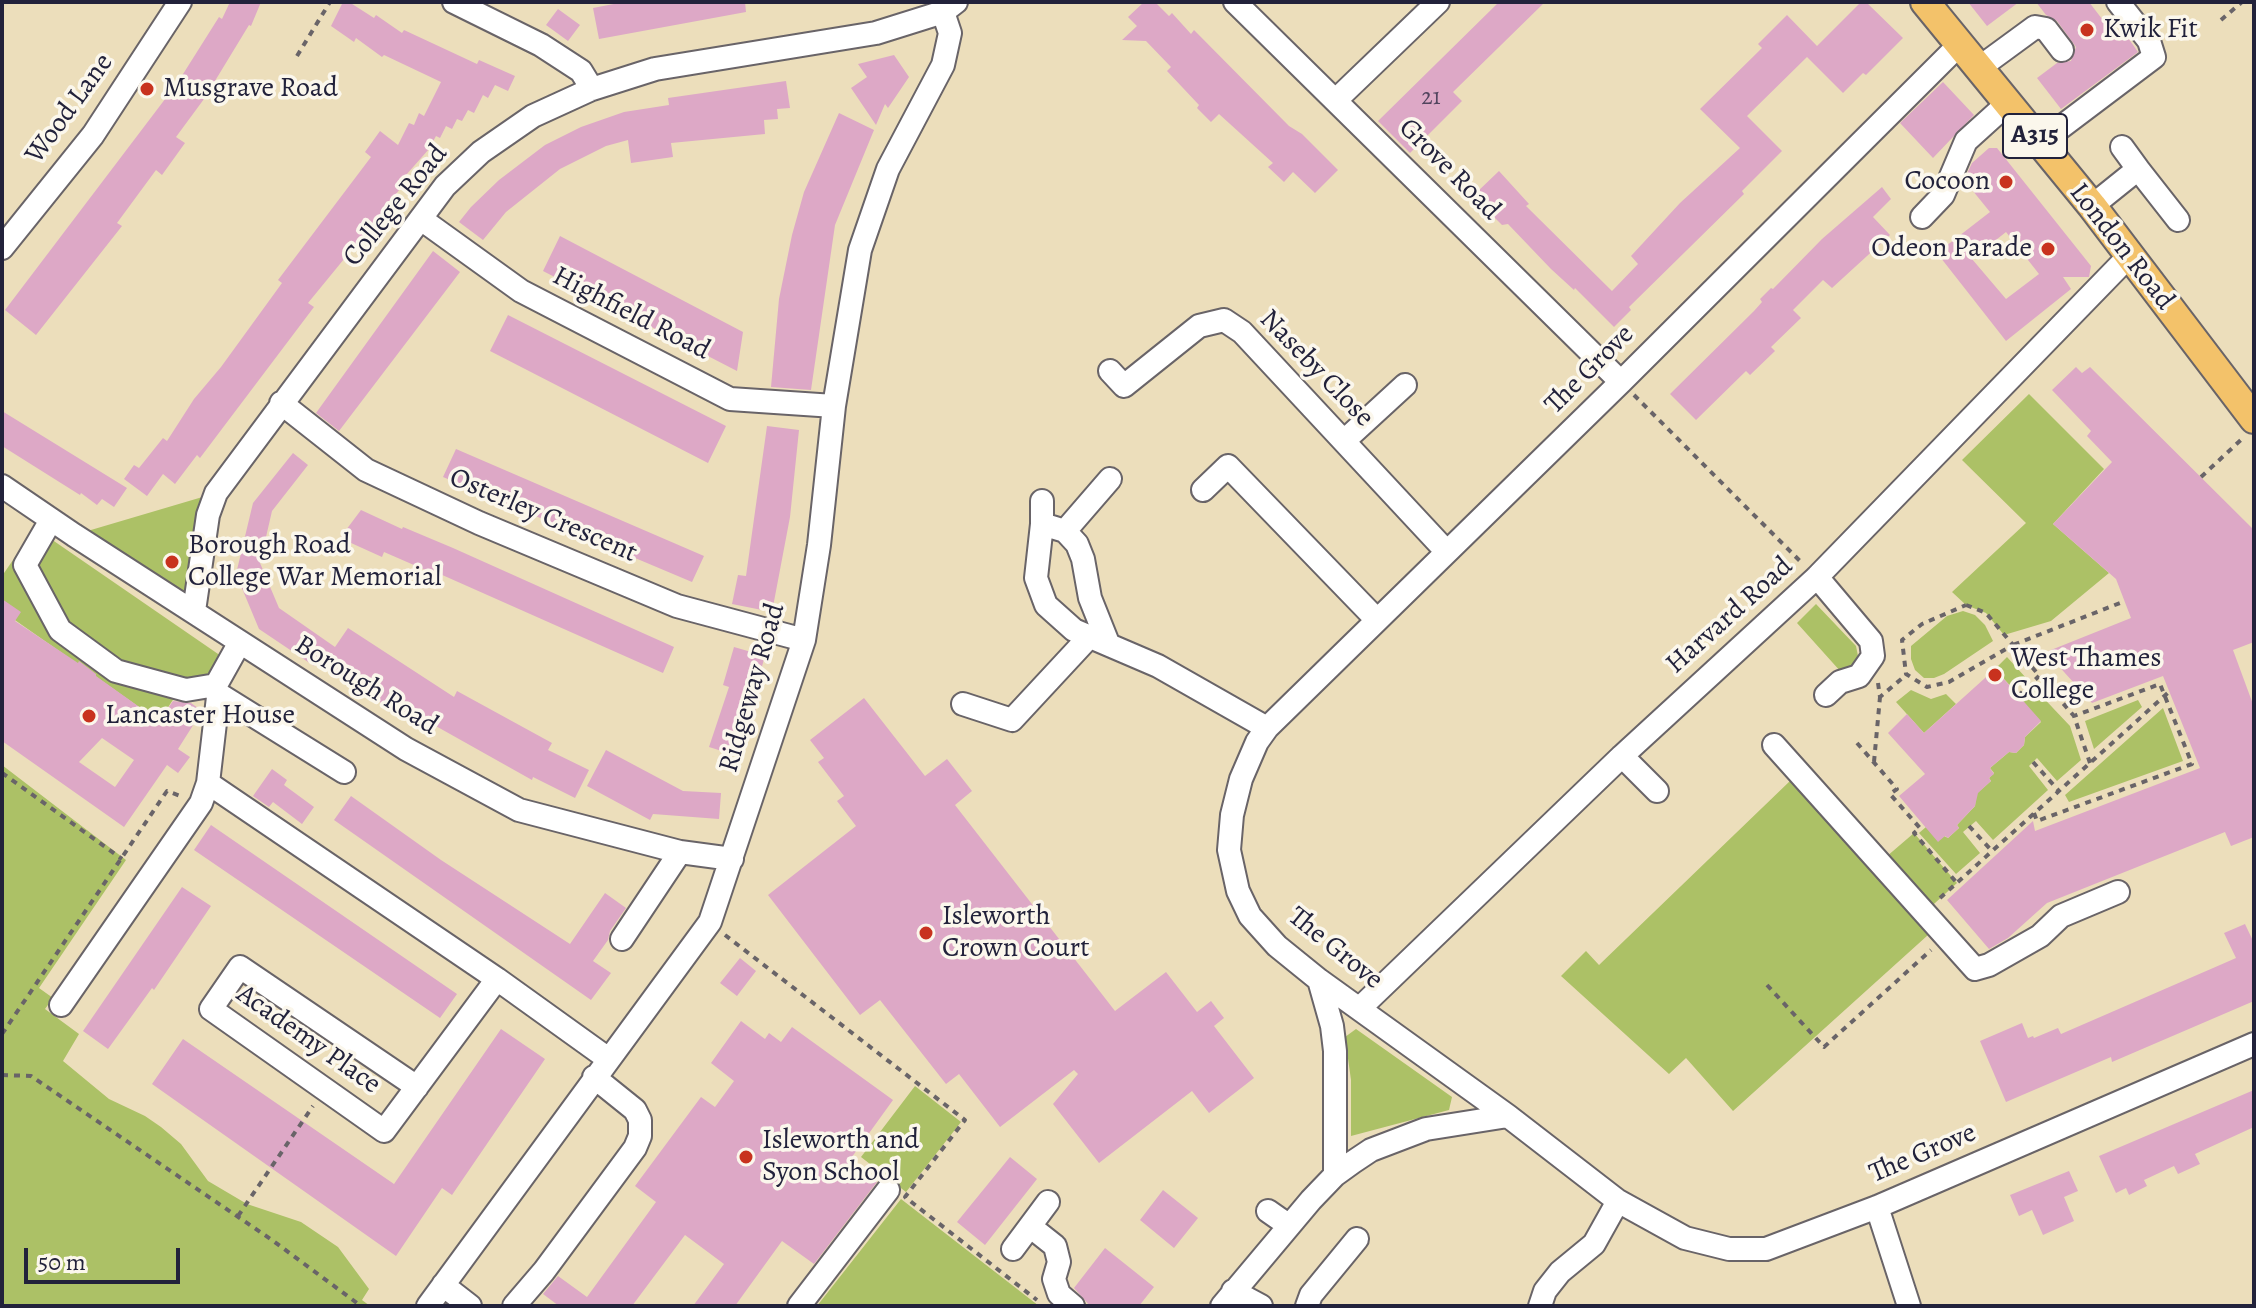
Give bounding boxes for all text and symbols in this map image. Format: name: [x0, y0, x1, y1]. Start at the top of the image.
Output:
place label: Kwik Fit: [2103, 13, 2198, 47]
marker: Kwik Fit: [2078, 21, 2096, 39]
street label: Wood Lane: [19, 48, 121, 170]
place label: Musgrave Road: [163, 72, 338, 106]
marker: Musgrave Road: [138, 80, 156, 98]
house number: 21: [1421, 84, 1441, 112]
street label: Grove Road: [1391, 112, 1507, 228]
road number: A315: [2003, 114, 2067, 158]
street label: College Road: [337, 138, 455, 274]
place label: Cocoon: [1904, 165, 1990, 199]
marker: Cocoon: [1997, 173, 2015, 191]
street label: London Road: [2061, 177, 2181, 317]
place label: Odeon Parade: [1871, 232, 2032, 266]
marker: Odeon Parade: [2039, 240, 2057, 258]
street label: Highfield Road: [547, 260, 715, 368]
street label: Naseby Close: [1252, 303, 1380, 435]
street label: The Grove: [1538, 318, 1642, 422]
street label: Osterley Crescent: [444, 461, 642, 571]
place label: Borough Road College War Memorial: [188, 529, 442, 595]
street label: Harvard Road: [1660, 550, 1800, 682]
marker: Borough Road College War Memorial: [163, 553, 181, 571]
street label: Ridgeway Road: [713, 600, 793, 776]
street label: Borough Road: [288, 629, 444, 743]
place label: West Thames College: [2011, 642, 2161, 708]
marker: West Thames College: [1986, 666, 2004, 684]
place label: Lancaster House: [105, 699, 295, 733]
marker: Lancaster House: [80, 707, 98, 725]
place label: Isleworth Crown Court: [942, 900, 1090, 966]
street label: The Grove: [1281, 901, 1389, 997]
marker: Isleworth Crown Court: [917, 924, 935, 942]
street label: Academy Place: [229, 978, 387, 1102]
street label: The Grove: [1865, 1117, 1981, 1191]
place label: Isleworth and Syon School: [762, 1124, 919, 1190]
marker: Isleworth and Syon School: [737, 1148, 755, 1166]
scale bar: [28, 1232, 184, 1282]
text: 50 m: [38, 1246, 86, 1278]

